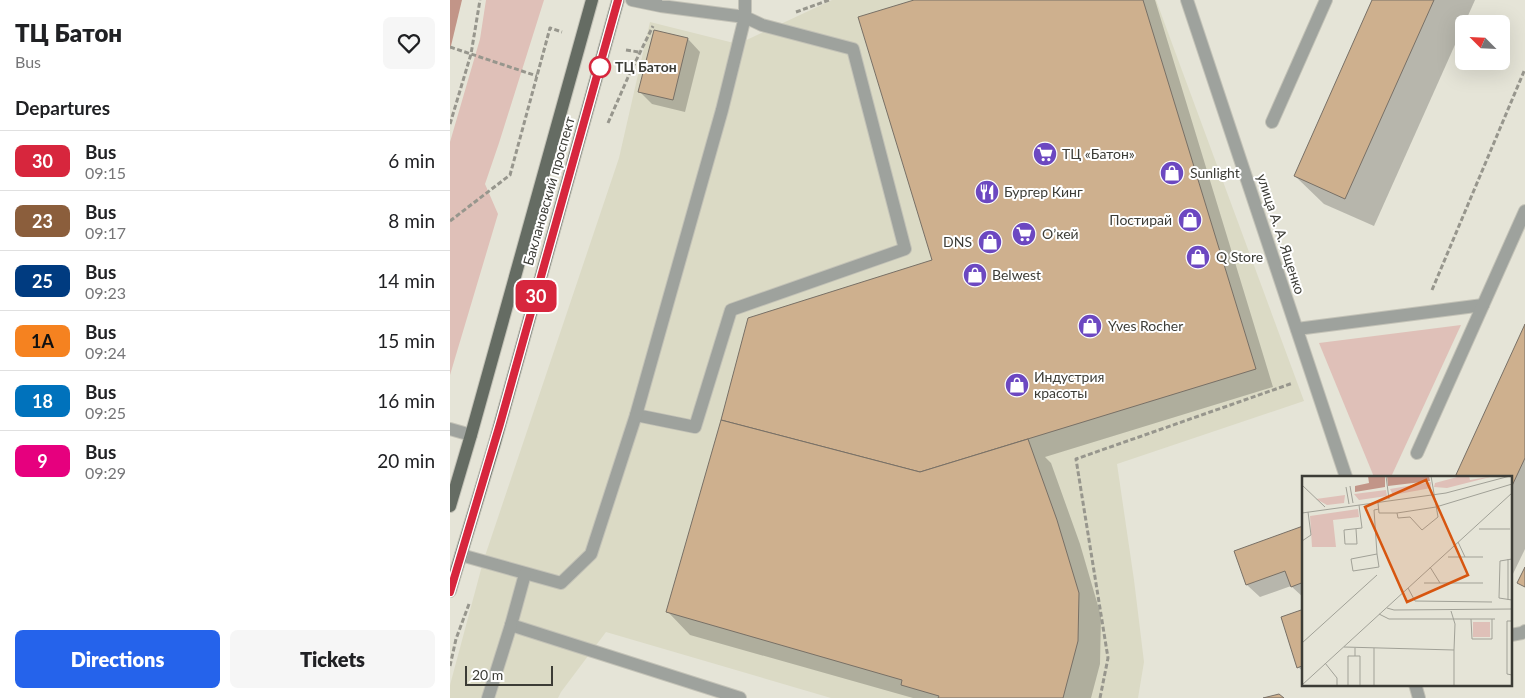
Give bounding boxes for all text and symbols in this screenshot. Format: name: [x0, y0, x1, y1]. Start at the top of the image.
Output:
north arrow: [1455, 15, 1510, 70]
map controls: [1455, 15, 1510, 70]
button: heart: [383, 17, 435, 69]
text: ТЦ Батон: [15, 18, 122, 47]
text: Bus: [15, 52, 41, 71]
marker: ТЦ Батон: [589, 56, 611, 78]
place label: ТЦ Батон: [615, 58, 677, 75]
text: Departures: [15, 96, 110, 119]
street label: Баклановский проспект: [519, 114, 578, 267]
text: Bus: [85, 140, 116, 163]
supermarket icon: ТЦ «Батон»: [1032, 141, 1058, 167]
place label: ТЦ «Батон»: [1062, 145, 1135, 162]
text: 6 min: [388, 149, 435, 172]
text: 30: [32, 150, 53, 172]
shop icon: Sunlight: [1159, 160, 1185, 186]
text: 09:15: [85, 163, 126, 182]
place label: Sunlight: [1190, 164, 1240, 181]
street label: улица А. А. Ященко: [1254, 171, 1309, 296]
restaurant icon: Бургер Кинг: [974, 179, 1000, 205]
place label: Бургер Кинг: [1004, 183, 1083, 200]
text: Bus: [85, 200, 116, 223]
shop icon: Постирай: [1177, 207, 1203, 233]
text: 8 min: [388, 209, 435, 232]
text: 23: [32, 210, 53, 232]
place label: Постирай: [1109, 211, 1172, 228]
supermarket icon: О’кей: [1011, 221, 1037, 247]
text: 09:17: [85, 223, 126, 242]
place label: О’кей: [1042, 225, 1079, 242]
shop icon: DNS: [977, 229, 1003, 255]
place label: DNS: [943, 233, 972, 250]
shop icon: Q Store: [1185, 244, 1211, 270]
place label: Q Store: [1216, 248, 1263, 265]
text: Bus: [85, 260, 116, 283]
shop icon: Belwest: [962, 262, 988, 288]
place label: Belwest: [992, 266, 1041, 283]
text: 14 min: [377, 269, 435, 292]
text: 25: [32, 270, 53, 292]
line badge: 30: [514, 280, 558, 312]
text: 09:23: [85, 283, 126, 302]
text: 30: [526, 285, 546, 307]
shop icon: Yves Rocher: [1077, 313, 1103, 339]
place label: Yves Rocher: [1108, 317, 1183, 334]
text: Bus: [85, 320, 116, 343]
text: 15 min: [377, 329, 435, 352]
text: 1А: [31, 330, 54, 352]
text: 09:24: [85, 343, 126, 362]
place label: Индустрия красоты: [1034, 368, 1104, 401]
shop icon: Индустрия красоты: [1004, 372, 1030, 398]
text: Bus: [85, 380, 116, 403]
text: 16 min: [377, 389, 435, 412]
text: 18: [32, 390, 53, 412]
text: 09:25: [85, 403, 126, 422]
text: Bus: [85, 440, 116, 463]
text: 20 min: [377, 449, 435, 472]
text: 9: [37, 450, 48, 472]
text: 09:29: [85, 463, 126, 482]
inset map: [1302, 476, 1512, 686]
button: Directions: [15, 630, 220, 688]
button: Tickets: [230, 630, 435, 688]
scale bar: [465, 663, 552, 686]
text: 20 m: [472, 666, 503, 683]

